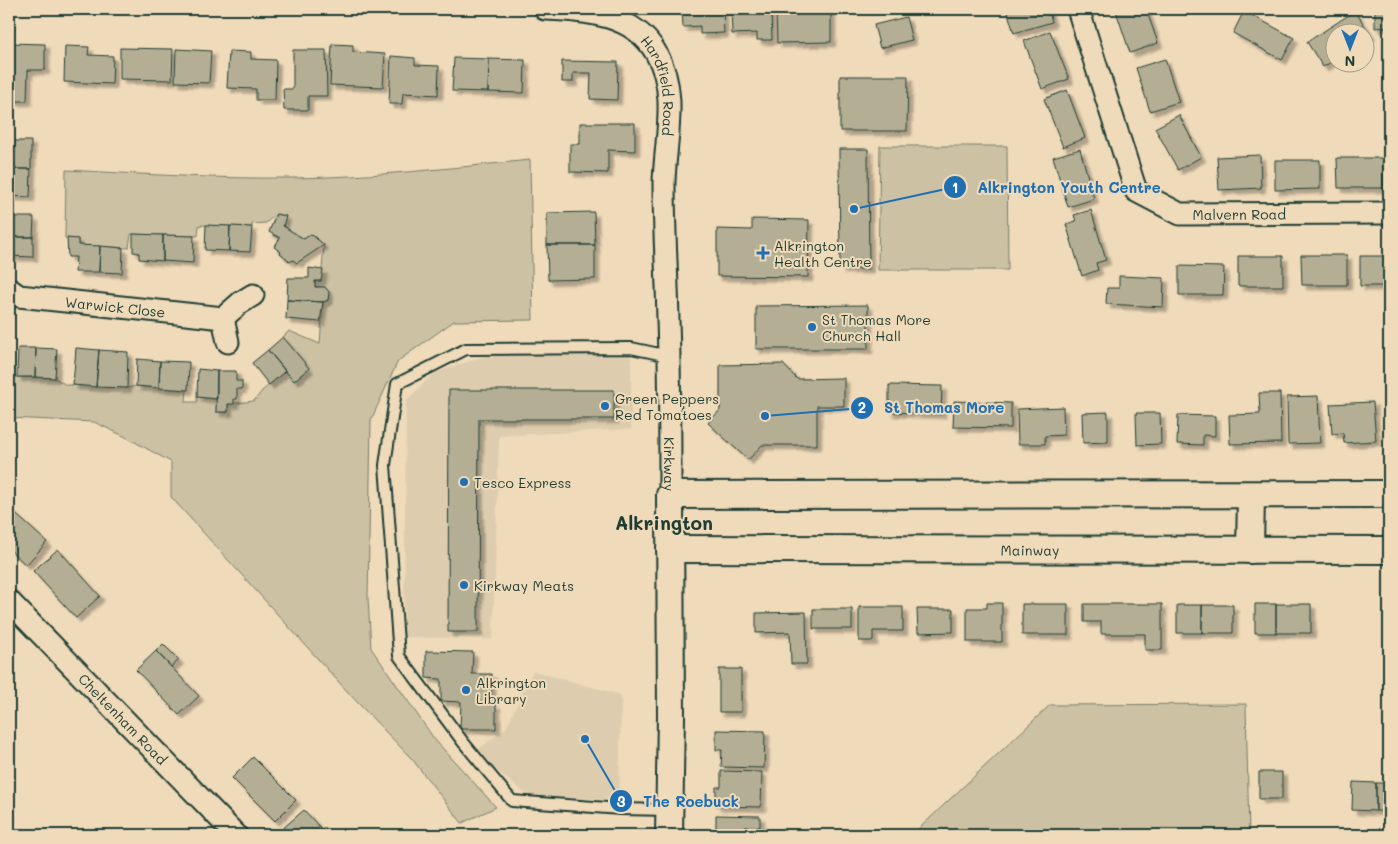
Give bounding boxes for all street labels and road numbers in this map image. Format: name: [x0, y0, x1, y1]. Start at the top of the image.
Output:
street label: Hardfield Road: [637, 31, 679, 137]
street label: Malvern Road: [1192, 204, 1286, 223]
street label: Warwick Close: [64, 292, 166, 321]
street label: Kirkway: [660, 437, 680, 491]
street label: Mainway: [1001, 540, 1059, 559]
street label: Cheltenham Road: [75, 669, 172, 768]

